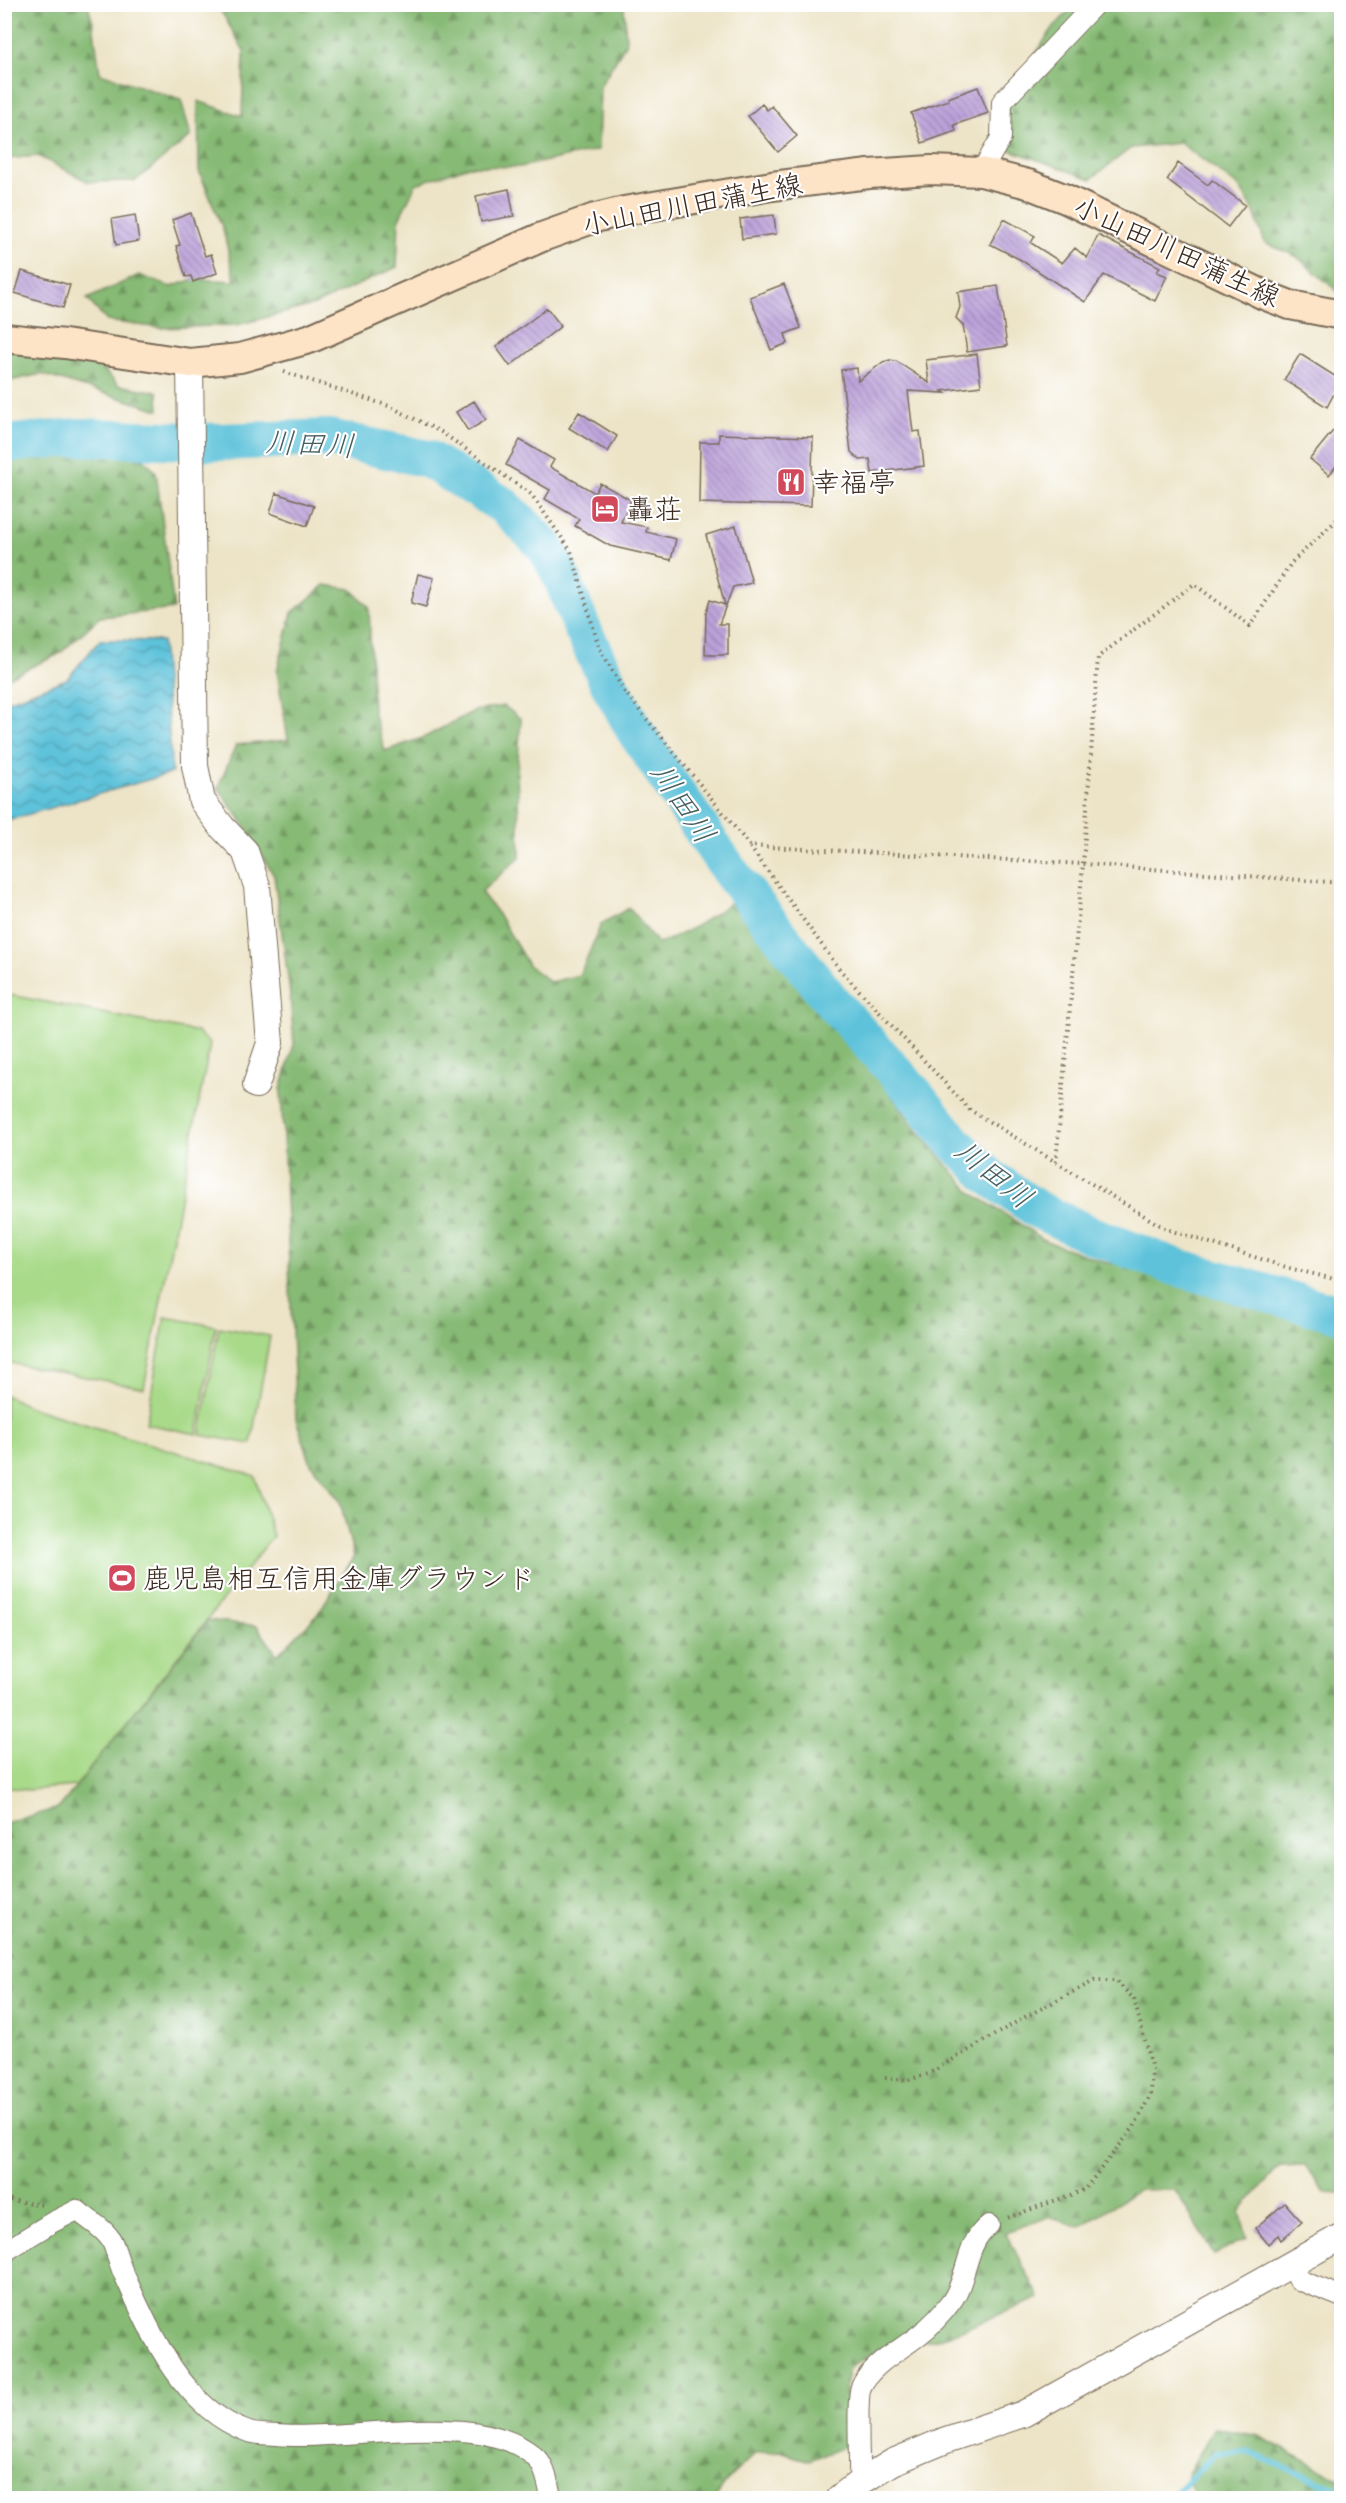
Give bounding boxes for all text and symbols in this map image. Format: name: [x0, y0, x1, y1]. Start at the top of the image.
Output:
street label: 小山田川田蒲生線: [579, 166, 805, 243]
street label: 小山田川田蒲生線: [1068, 188, 1286, 315]
water label: 川田川: [264, 423, 356, 465]
place label: 幸福亭: [812, 465, 896, 500]
restaurant icon: 幸福亭: [775, 466, 807, 498]
place label: 轟荘: [626, 492, 682, 527]
hotel icon: 轟荘: [589, 493, 621, 525]
water label: 川田川: [642, 755, 724, 851]
water label: 川田川: [947, 1131, 1041, 1217]
place label: 鹿児島相互信用金庫グラウンド: [143, 1561, 535, 1596]
sports icon: 鹿児島相互信用金庫グラウンド: [106, 1562, 138, 1594]

